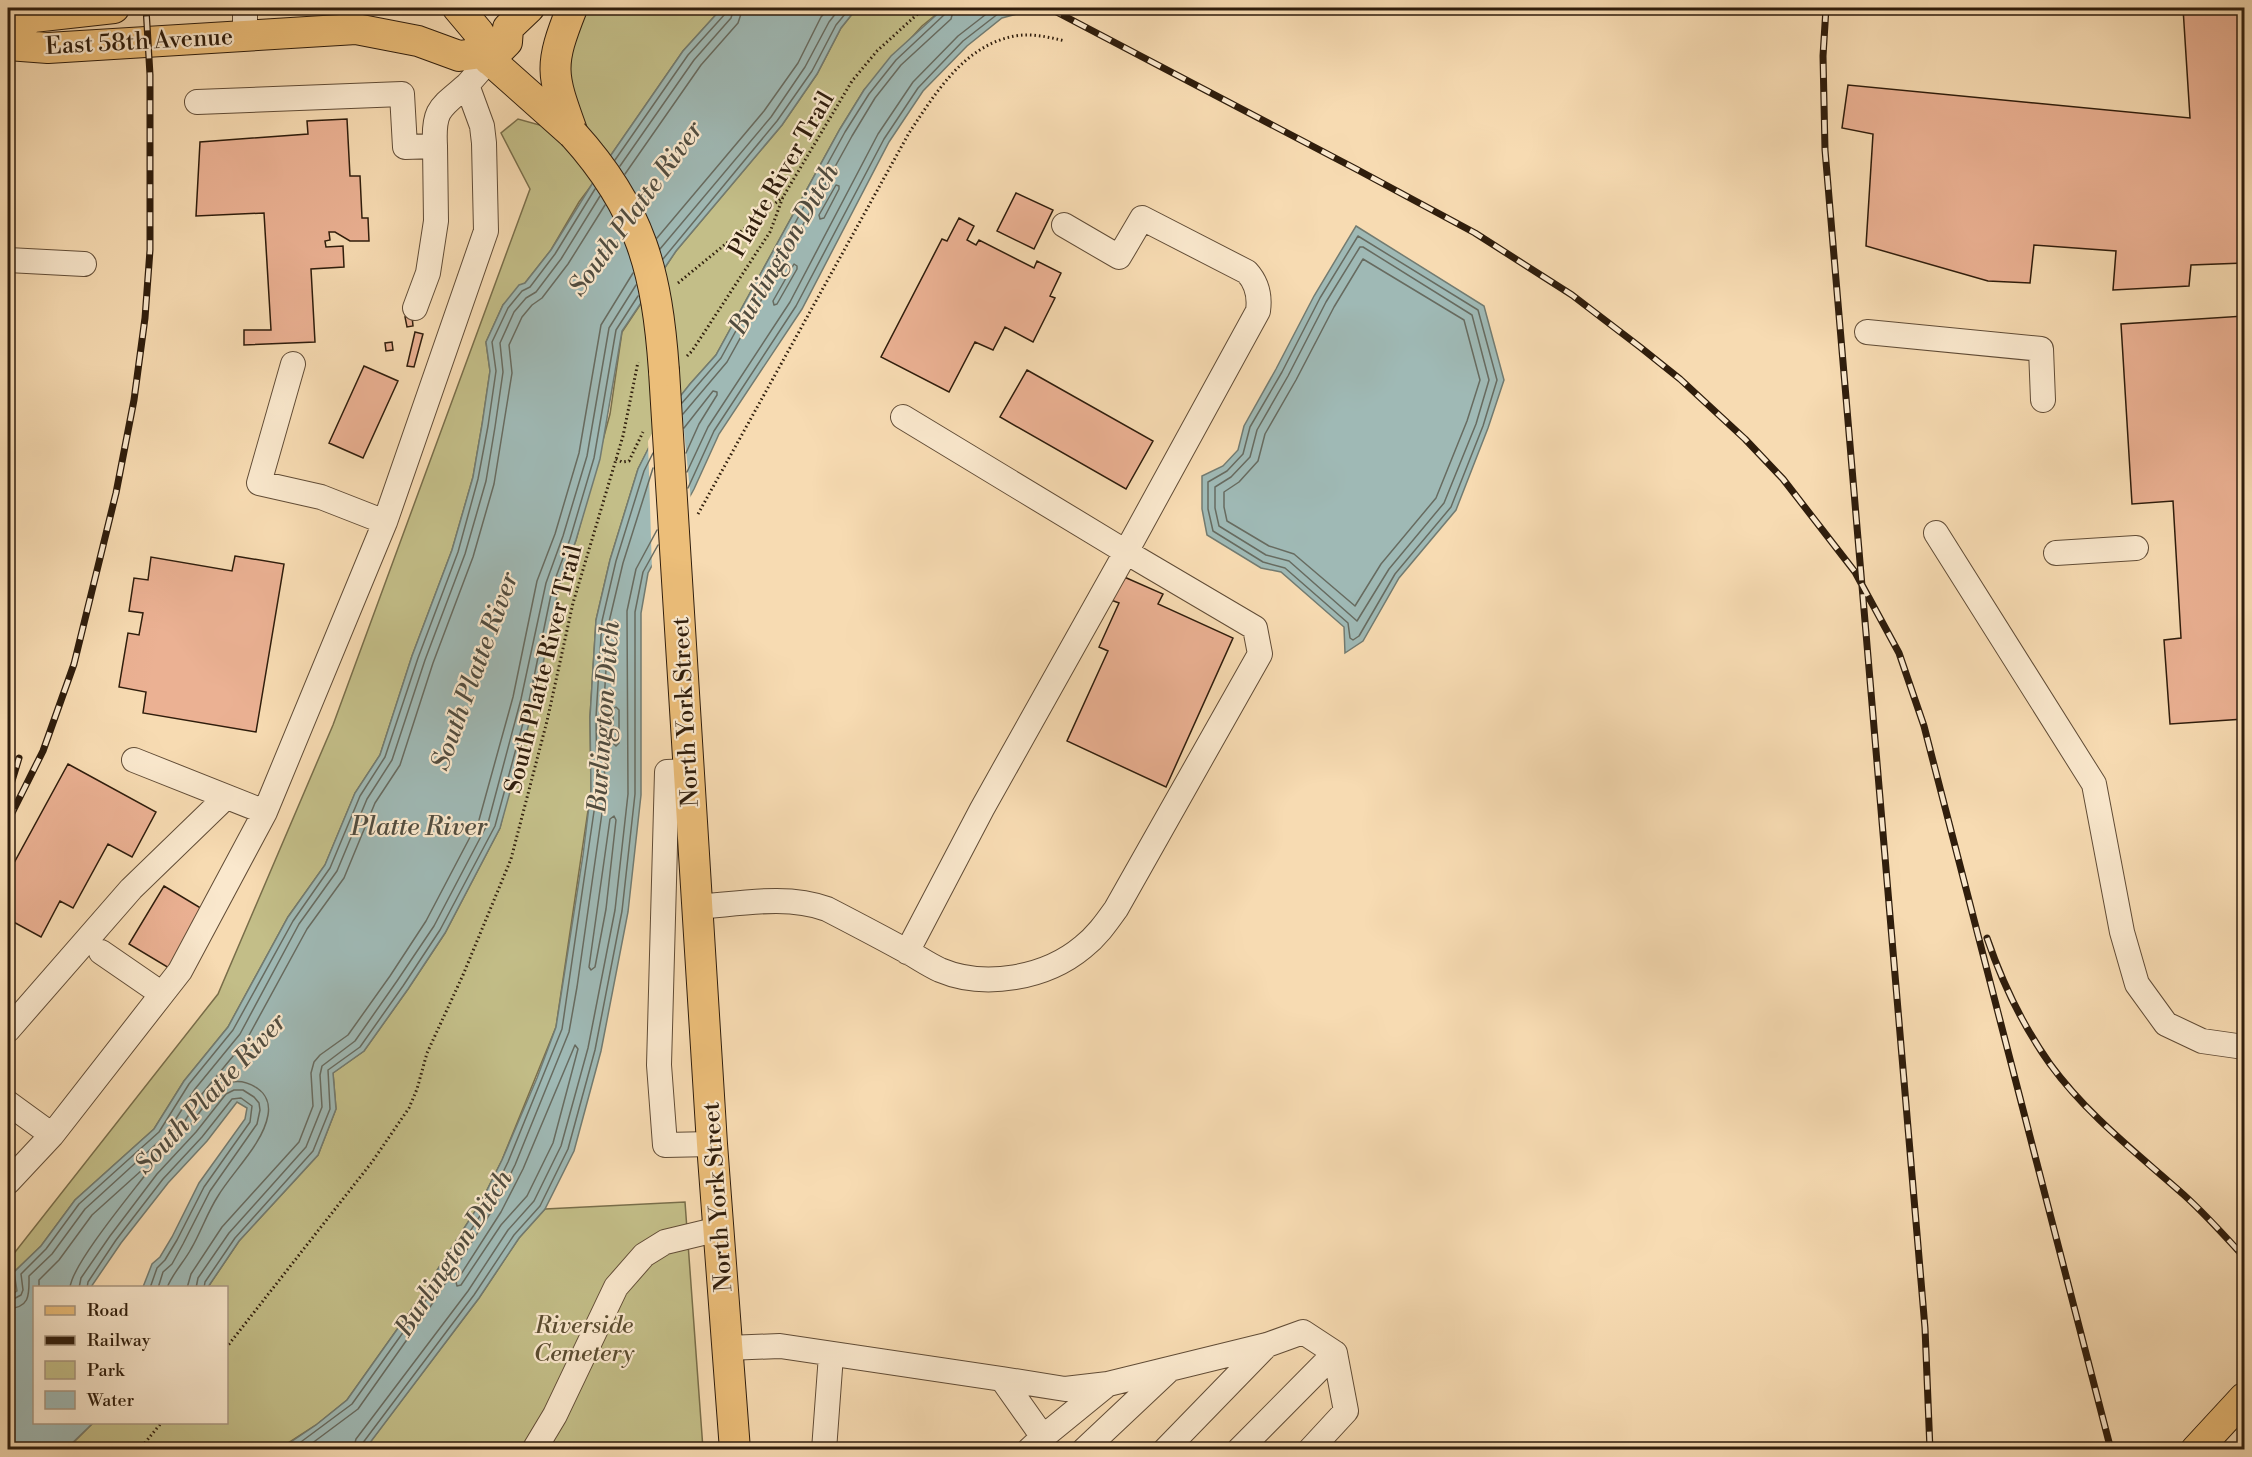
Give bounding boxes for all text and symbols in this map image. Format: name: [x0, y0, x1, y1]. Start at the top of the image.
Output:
street label: East 58th Avenue: [44, 22, 234, 62]
street label: Platte River Trail: [722, 86, 841, 263]
water label: South Platte River: [562, 114, 711, 302]
water label: Burlington Ditch: [721, 158, 846, 342]
street label: South Platte River Trail: [499, 542, 589, 797]
water label: South Platte River: [424, 567, 526, 775]
street label: North York Street: [666, 616, 706, 808]
water label: Burlington Ditch: [581, 619, 627, 815]
water label: Platte River: [350, 811, 488, 843]
water label: South Platte River: [128, 1006, 294, 1181]
street label: North York Street: [696, 1100, 740, 1293]
water label: Burlington Ditch: [388, 1164, 520, 1344]
legend: [33, 1286, 228, 1424]
text: Road: [87, 1299, 130, 1322]
park label: Riverside Cemetery: [534, 1311, 635, 1369]
text: Railway: [87, 1329, 151, 1352]
text: Park: [87, 1359, 126, 1382]
text: Water: [86, 1389, 135, 1412]

